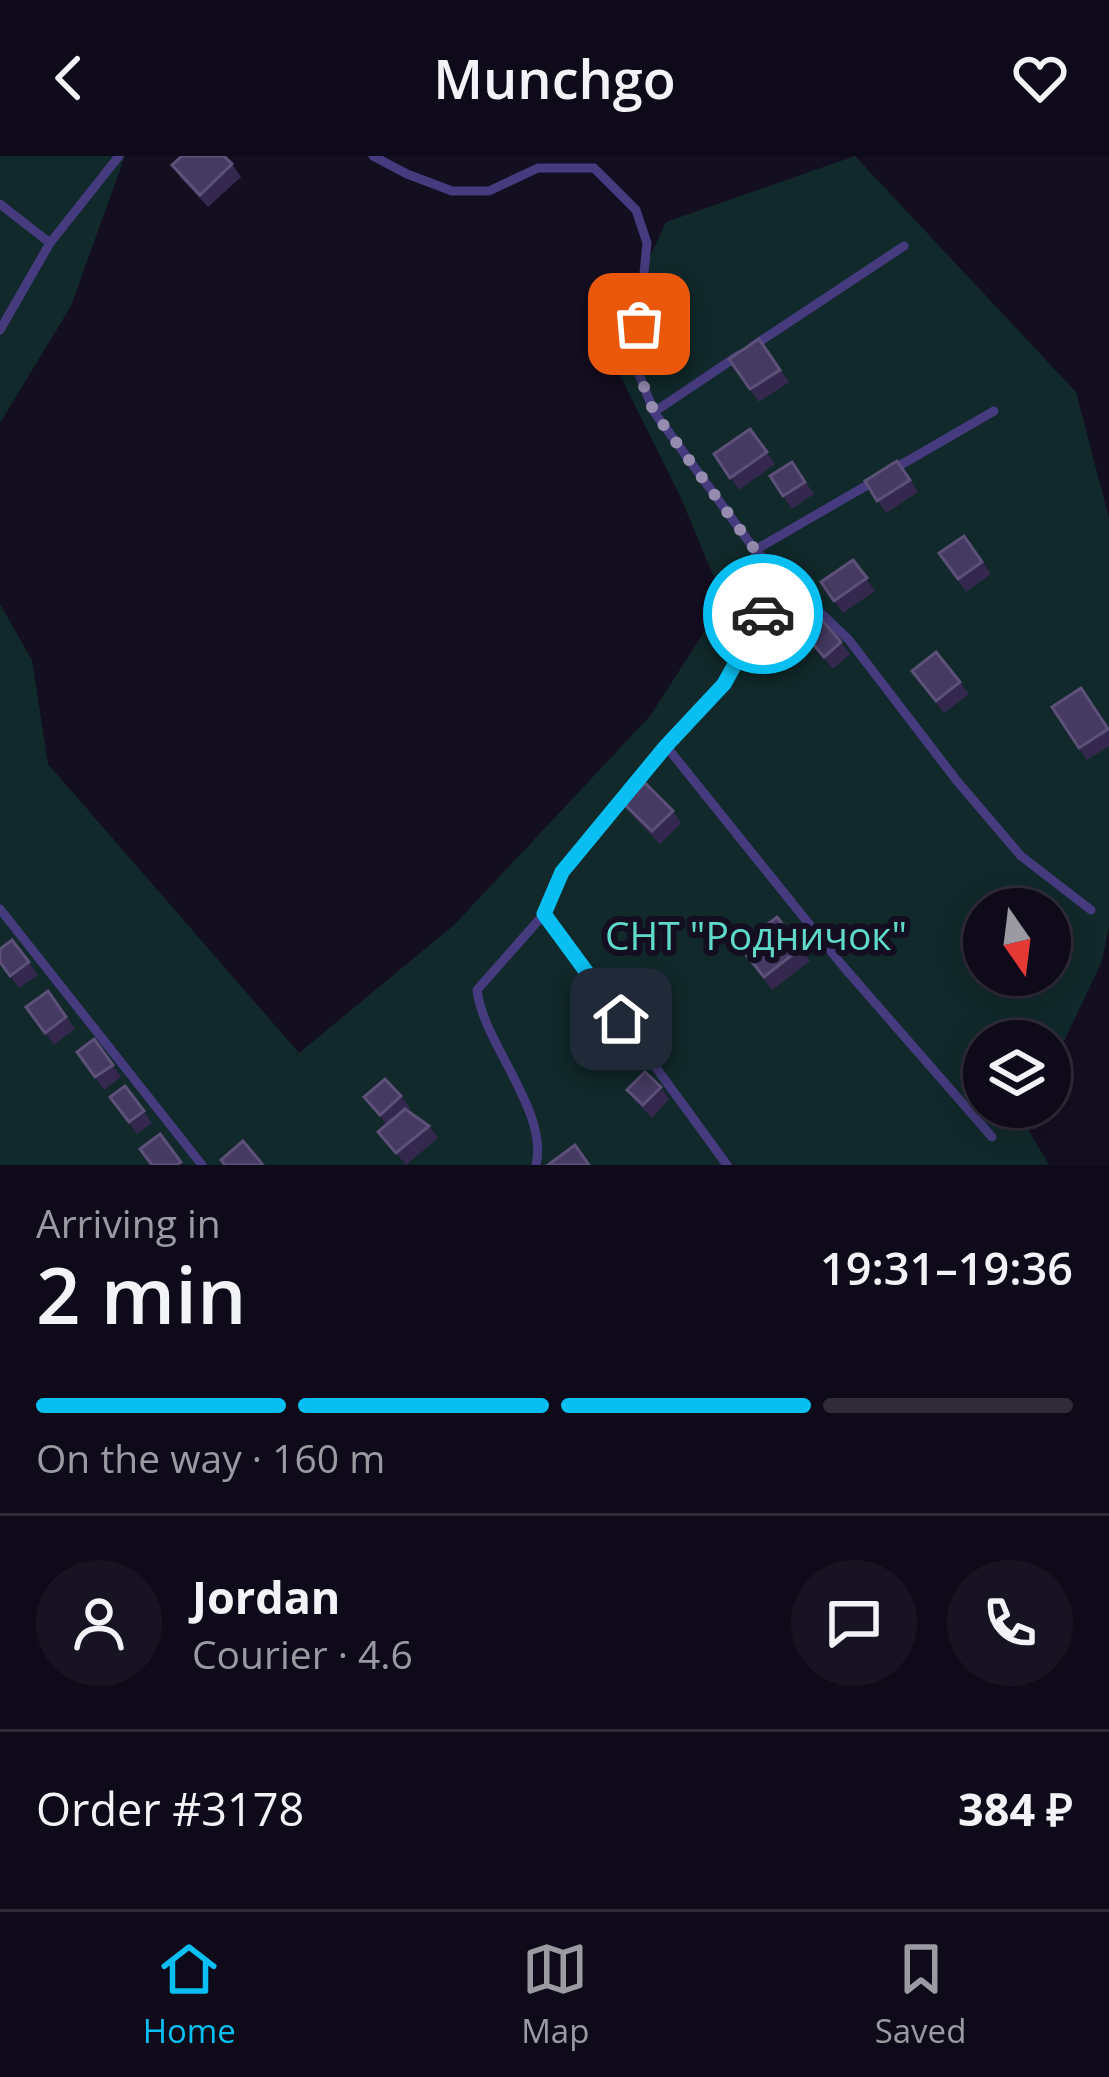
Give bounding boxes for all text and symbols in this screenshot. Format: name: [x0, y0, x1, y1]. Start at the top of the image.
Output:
text: Munchgo: [433, 41, 676, 115]
icon: back: [36, 45, 102, 111]
icon: heart: [1007, 45, 1073, 111]
pin: [588, 273, 690, 375]
icon: bag: [606, 291, 672, 357]
courier: [703, 554, 823, 674]
icon: car: [730, 581, 796, 647]
north arrow: [963, 888, 1071, 996]
map controls: [963, 888, 1071, 1128]
park label: СНТ "Родничок": [605, 908, 907, 961]
pin: [570, 968, 672, 1070]
icon: home: [588, 986, 654, 1052]
button: layers: [963, 1020, 1071, 1128]
text: Arriving in: [36, 1196, 221, 1249]
text: 19:31–19:36: [820, 1237, 1073, 1298]
text: 2 min: [36, 1241, 247, 1347]
text: On the way · 160 m: [36, 1431, 385, 1484]
button: person: [36, 1560, 162, 1686]
button: chat: [791, 1560, 917, 1686]
button: phone: [947, 1560, 1073, 1686]
text: Jordan: [192, 1566, 340, 1627]
text: Courier · 4.6: [192, 1627, 413, 1680]
text: Order #3178: [36, 1778, 304, 1839]
text: 384 ₽: [958, 1778, 1073, 1839]
tab: Home: [143, 1936, 236, 2053]
tab: Map: [521, 1936, 589, 2053]
tab: Saved: [875, 1936, 966, 2053]

